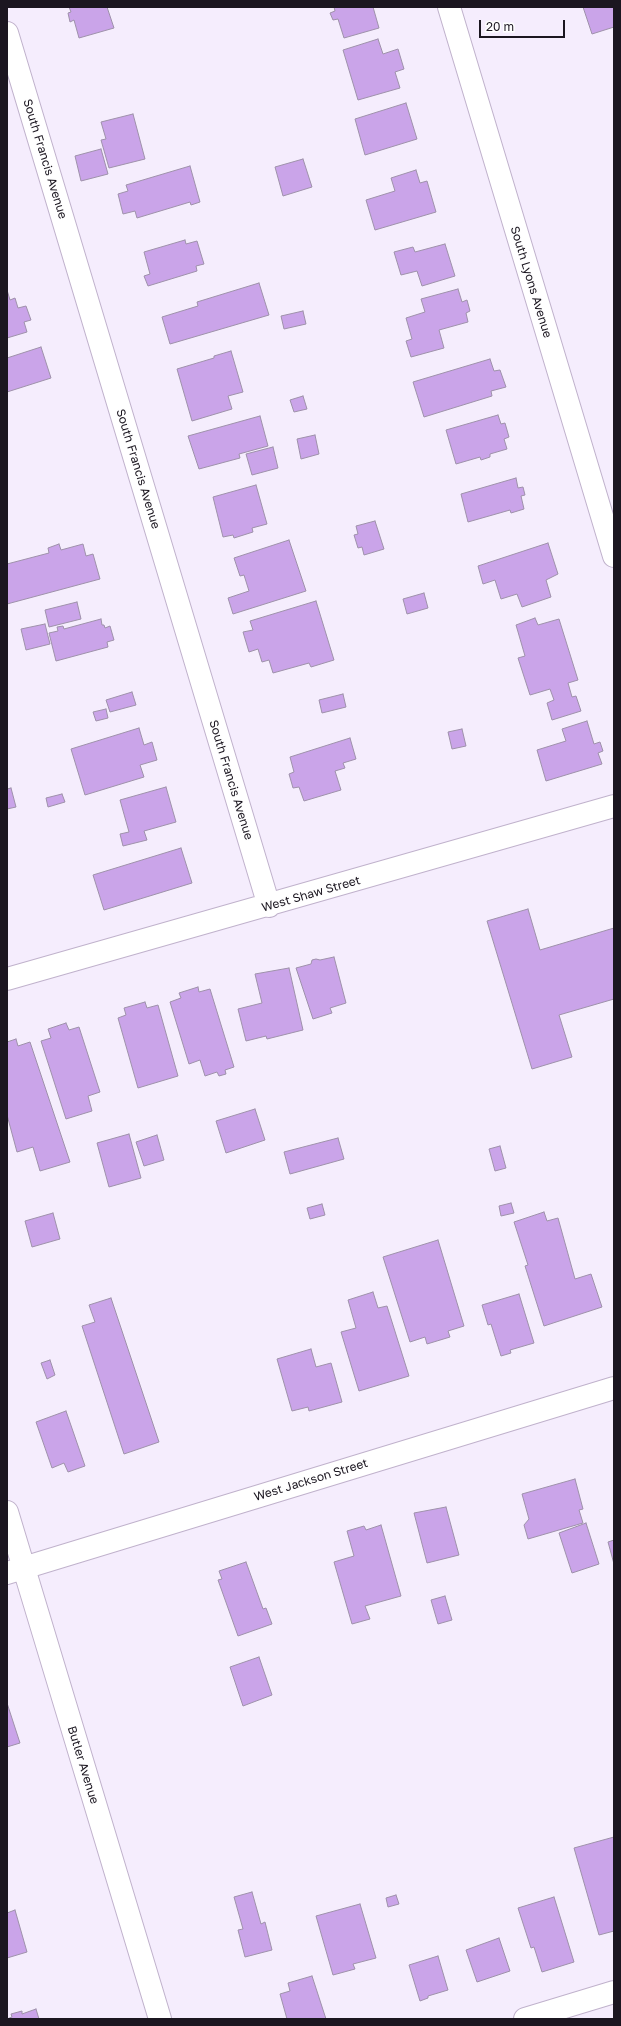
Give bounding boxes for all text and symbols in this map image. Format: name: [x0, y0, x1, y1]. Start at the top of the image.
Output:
scale bar: [481, 12, 567, 38]
text: 20 m: [486, 19, 514, 34]
street label: South Francis Avenue: [20, 97, 70, 221]
street label: South Lyons Avenue: [507, 224, 555, 340]
street label: South Francis Avenue: [113, 407, 163, 531]
street label: South Francis Avenue: [206, 718, 256, 842]
street label: West Shaw Street: [260, 873, 362, 915]
street label: West Jackson Street: [252, 1456, 370, 1504]
street label: Butler Avenue: [64, 1724, 102, 1806]

